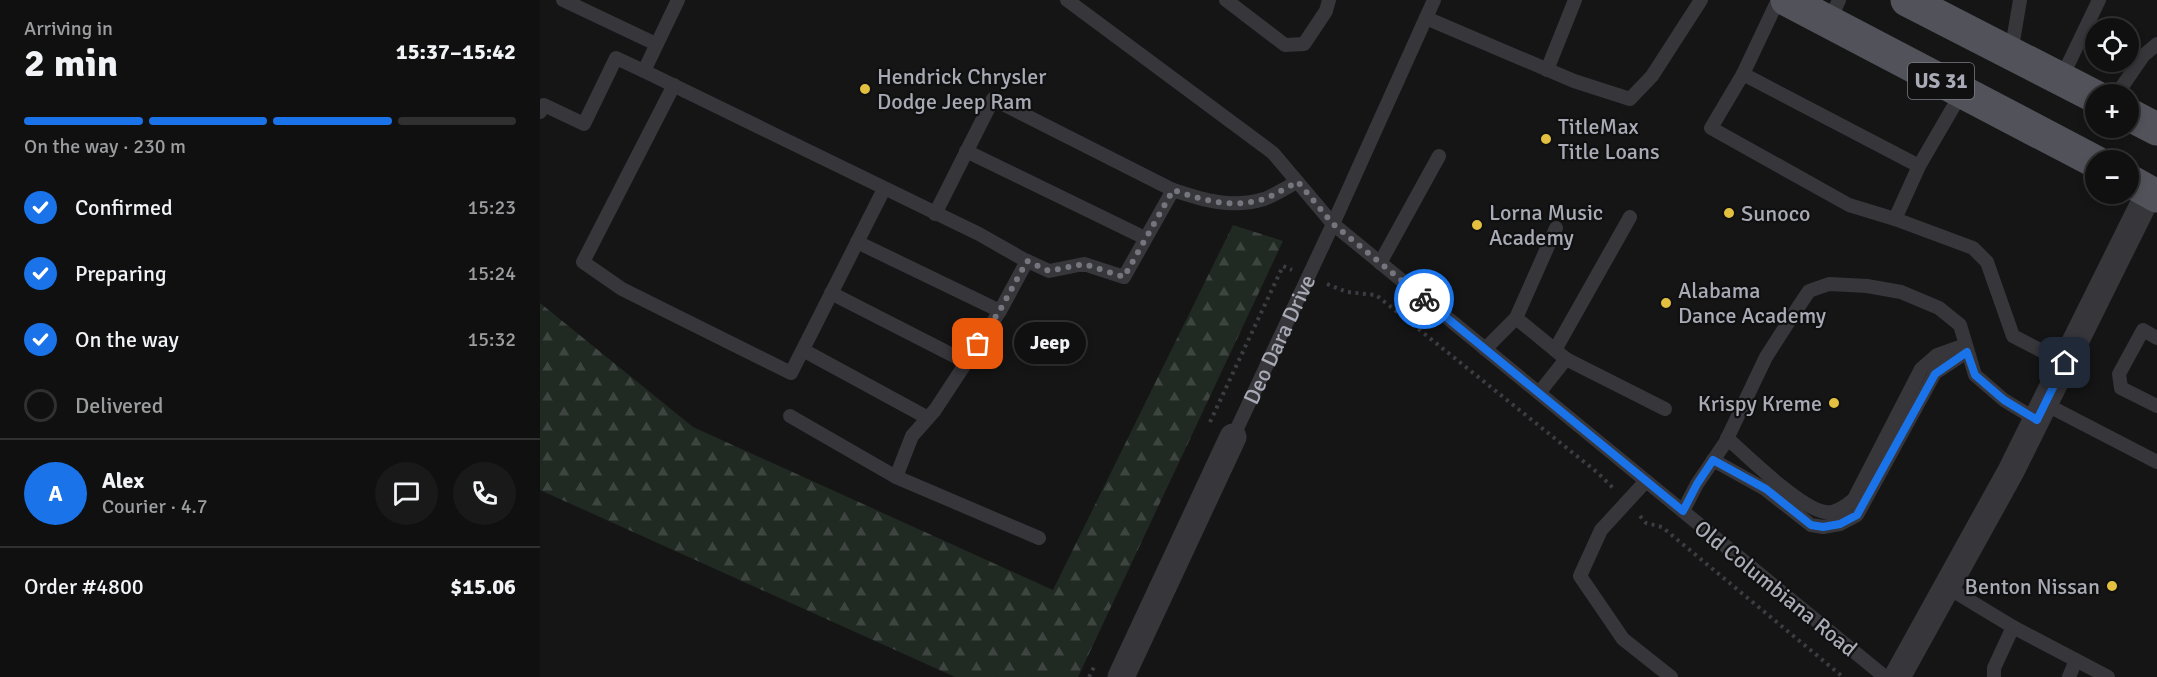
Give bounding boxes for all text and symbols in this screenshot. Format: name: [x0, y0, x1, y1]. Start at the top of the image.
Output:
text: Arriving in: [24, 16, 113, 41]
map controls: [2085, 18, 2139, 204]
button: locate: [2085, 18, 2139, 72]
text: 15:37–15:42: [396, 38, 516, 65]
text: 2 min: [24, 39, 118, 87]
place label: Hendrick Chrysler Dodge Jeep Ram: [877, 63, 1046, 115]
road number: US 31: [1908, 63, 1974, 99]
marker: Hendrick Chrysler Dodge Jeep Ram: [858, 82, 872, 96]
button: +: [2085, 84, 2139, 138]
place label: TitleMax Title Loans: [1558, 113, 1660, 165]
marker: TitleMax Title Loans: [1539, 132, 1553, 146]
text: On the way · 230 m: [24, 134, 186, 159]
button: −: [2085, 150, 2139, 204]
icon: check: [24, 191, 57, 224]
text: Confirmed: [75, 194, 173, 221]
text: 15:23: [467, 195, 516, 220]
place label: Lorna Music Academy: [1489, 199, 1603, 251]
place label: Sunoco: [1741, 200, 1810, 227]
marker: Sunoco: [1722, 206, 1736, 220]
marker: Lorna Music Academy: [1470, 218, 1484, 232]
icon: check: [24, 257, 57, 290]
text: Preparing: [75, 260, 167, 287]
text: 15:24: [467, 261, 516, 286]
courier: [1394, 269, 1454, 329]
street label: Deo Dara Drive: [1237, 270, 1321, 409]
place label: Alabama Dance Academy: [1678, 277, 1827, 329]
icon: bike: [1408, 283, 1441, 316]
marker: Alabama Dance Academy: [1659, 296, 1673, 310]
pin: [952, 318, 1003, 369]
icon: check: [24, 323, 57, 356]
callout: Jeep: [1014, 323, 1086, 365]
text: On the way: [75, 326, 179, 353]
text: 15:32: [467, 327, 516, 352]
icon: bag: [961, 327, 994, 360]
text: Jeep: [1030, 330, 1070, 355]
pin: [2039, 337, 2090, 388]
icon: home: [2048, 346, 2081, 379]
place label: Krispy Kreme: [1698, 390, 1822, 417]
text: Delivered: [75, 392, 163, 419]
marker: Krispy Kreme: [1827, 396, 1841, 410]
button: chat: [375, 462, 438, 525]
button: phone: [453, 462, 516, 525]
text: Alex: [102, 467, 144, 494]
text: A: [48, 480, 63, 507]
text: Courier · 4.7: [102, 494, 208, 519]
street label: Old Columbiana Road: [1689, 515, 1862, 662]
text: Order #4800: [24, 573, 144, 600]
text: $15.06: [450, 573, 516, 600]
place label: Benton Nissan: [1965, 573, 2100, 600]
marker: Benton Nissan: [2105, 579, 2119, 593]

